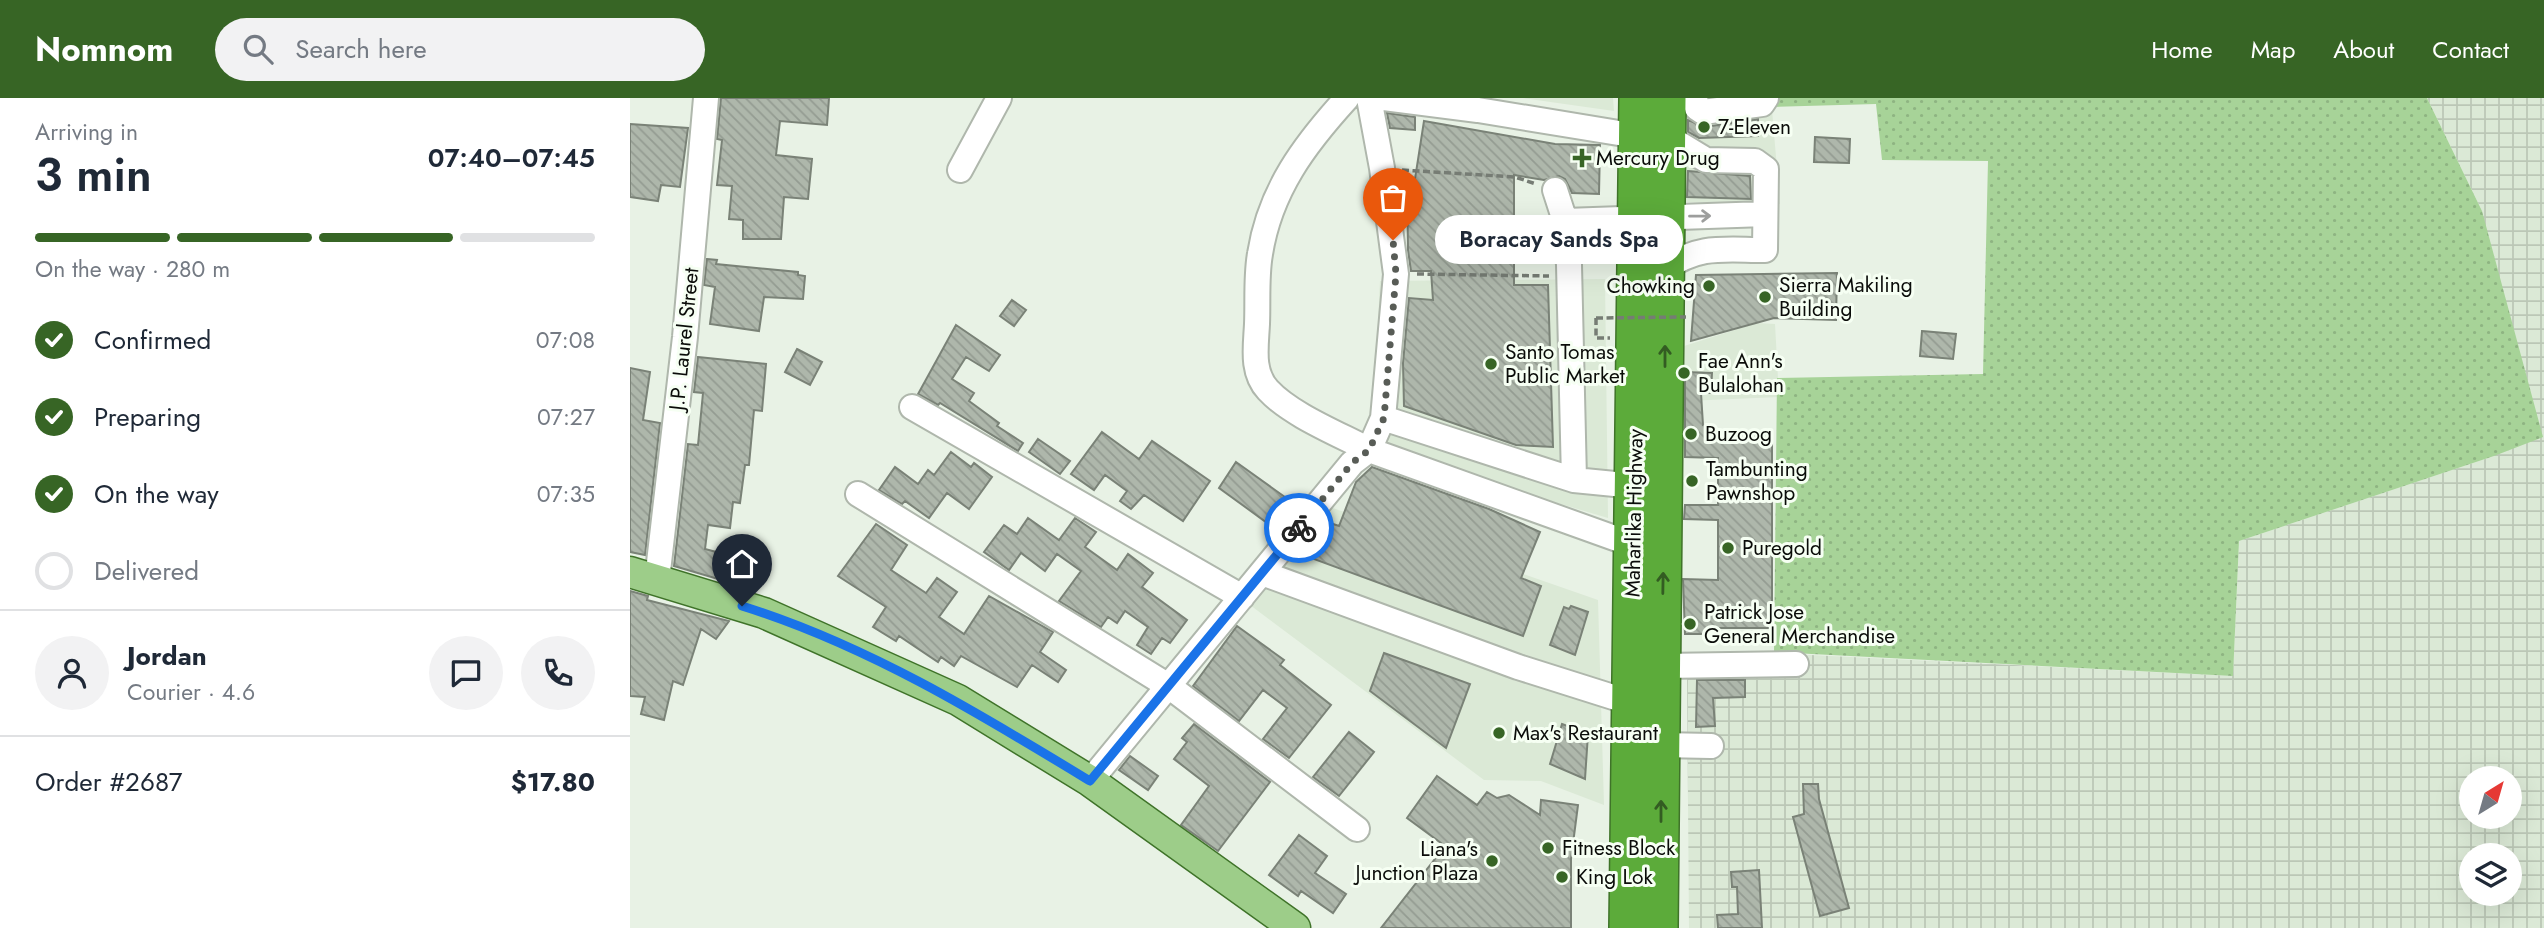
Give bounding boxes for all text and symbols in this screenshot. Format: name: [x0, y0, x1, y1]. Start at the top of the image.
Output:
search box: [215, 18, 705, 81]
text: Nomnom: [35, 26, 173, 73]
icon: search: [239, 30, 277, 68]
text: Search here: [295, 30, 427, 68]
text: Home: [2151, 32, 2213, 67]
text: Map: [2251, 32, 2295, 67]
text: About: [2333, 32, 2394, 67]
text: Contact: [2432, 32, 2509, 67]
place label: 7-Eleven: [1718, 112, 1791, 142]
text: Arriving in: [35, 115, 138, 149]
marker: 7-Eleven: [1696, 119, 1712, 135]
text: 07:40–07:45: [428, 139, 595, 177]
text: 3 min: [35, 142, 152, 208]
place label: Mercury Drug: [1596, 143, 1720, 173]
marker: Mercury Drug: [1574, 150, 1590, 166]
pin: [1363, 168, 1423, 240]
icon: bag: [1374, 179, 1412, 217]
one-way arrow: [1689, 209, 1712, 222]
callout: Boracay Sands Spa: [1435, 216, 1684, 264]
text: Boracay Sands Spa: [1459, 222, 1659, 256]
text: On the way · 280 m: [35, 252, 230, 286]
street label: J.P. Laurel Street: [661, 266, 706, 415]
place label: Sierra Makiling Building: [1779, 270, 1913, 324]
place label: Chowking: [1606, 271, 1695, 301]
marker: Chowking: [1701, 278, 1717, 294]
marker: Sierra Makiling Building: [1757, 289, 1773, 305]
icon: check: [35, 321, 73, 359]
text: Confirmed: [94, 321, 211, 359]
text: 07:08: [536, 323, 595, 357]
place label: Santo Tomas Public Market: [1505, 337, 1625, 391]
one-way arrow: [1658, 345, 1672, 368]
place label: Fae Ann's Bulalohan: [1698, 346, 1784, 400]
marker: Santo Tomas Public Market: [1483, 356, 1499, 372]
marker: Fae Ann's Bulalohan: [1676, 365, 1692, 381]
icon: check: [35, 398, 73, 436]
text: Preparing: [94, 398, 201, 436]
text: 07:27: [537, 400, 595, 434]
place label: Buzoog: [1705, 419, 1772, 449]
marker: Buzoog: [1683, 426, 1699, 442]
street label: Maharlika Highway: [1618, 428, 1650, 597]
place label: Tambunting Pawnshop: [1706, 454, 1808, 508]
marker: Tambunting Pawnshop: [1684, 473, 1700, 489]
icon: check: [35, 475, 73, 513]
text: On the way: [94, 475, 219, 513]
text: 07:35: [537, 477, 595, 511]
courier: [1264, 493, 1334, 563]
icon: bike: [1280, 509, 1318, 547]
place label: Puregold: [1742, 533, 1822, 563]
pin: [712, 534, 772, 606]
marker: Puregold: [1720, 540, 1736, 556]
icon: home: [723, 545, 761, 583]
text: Delivered: [94, 552, 199, 590]
one-way arrow: [1656, 572, 1669, 595]
place label: Patrick Jose General Merchandise: [1704, 597, 1895, 651]
marker: Patrick Jose General Merchandise: [1682, 616, 1698, 632]
button: person: [35, 636, 109, 710]
button: chat: [429, 636, 503, 710]
button: phone: [521, 636, 595, 710]
text: Jordan: [127, 637, 207, 675]
text: Courier · 4.6: [127, 675, 255, 709]
place label: Max's Restaurant: [1513, 718, 1658, 748]
marker: Max's Restaurant: [1491, 725, 1507, 741]
text: Order #2687: [35, 763, 182, 801]
text: $17.80: [511, 763, 595, 801]
north arrow: [2459, 766, 2522, 830]
map controls: [2459, 766, 2522, 906]
one-way arrow: [1654, 800, 1668, 823]
place label: Fitness Block: [1562, 833, 1676, 863]
place label: Liana's Junction Plaza: [1352, 834, 1478, 888]
marker: Fitness Block: [1540, 840, 1556, 856]
button: layers: [2459, 843, 2522, 906]
marker: Liana's Junction Plaza: [1484, 853, 1500, 869]
place label: King Lok: [1576, 862, 1654, 892]
marker: King Lok: [1554, 869, 1570, 885]

